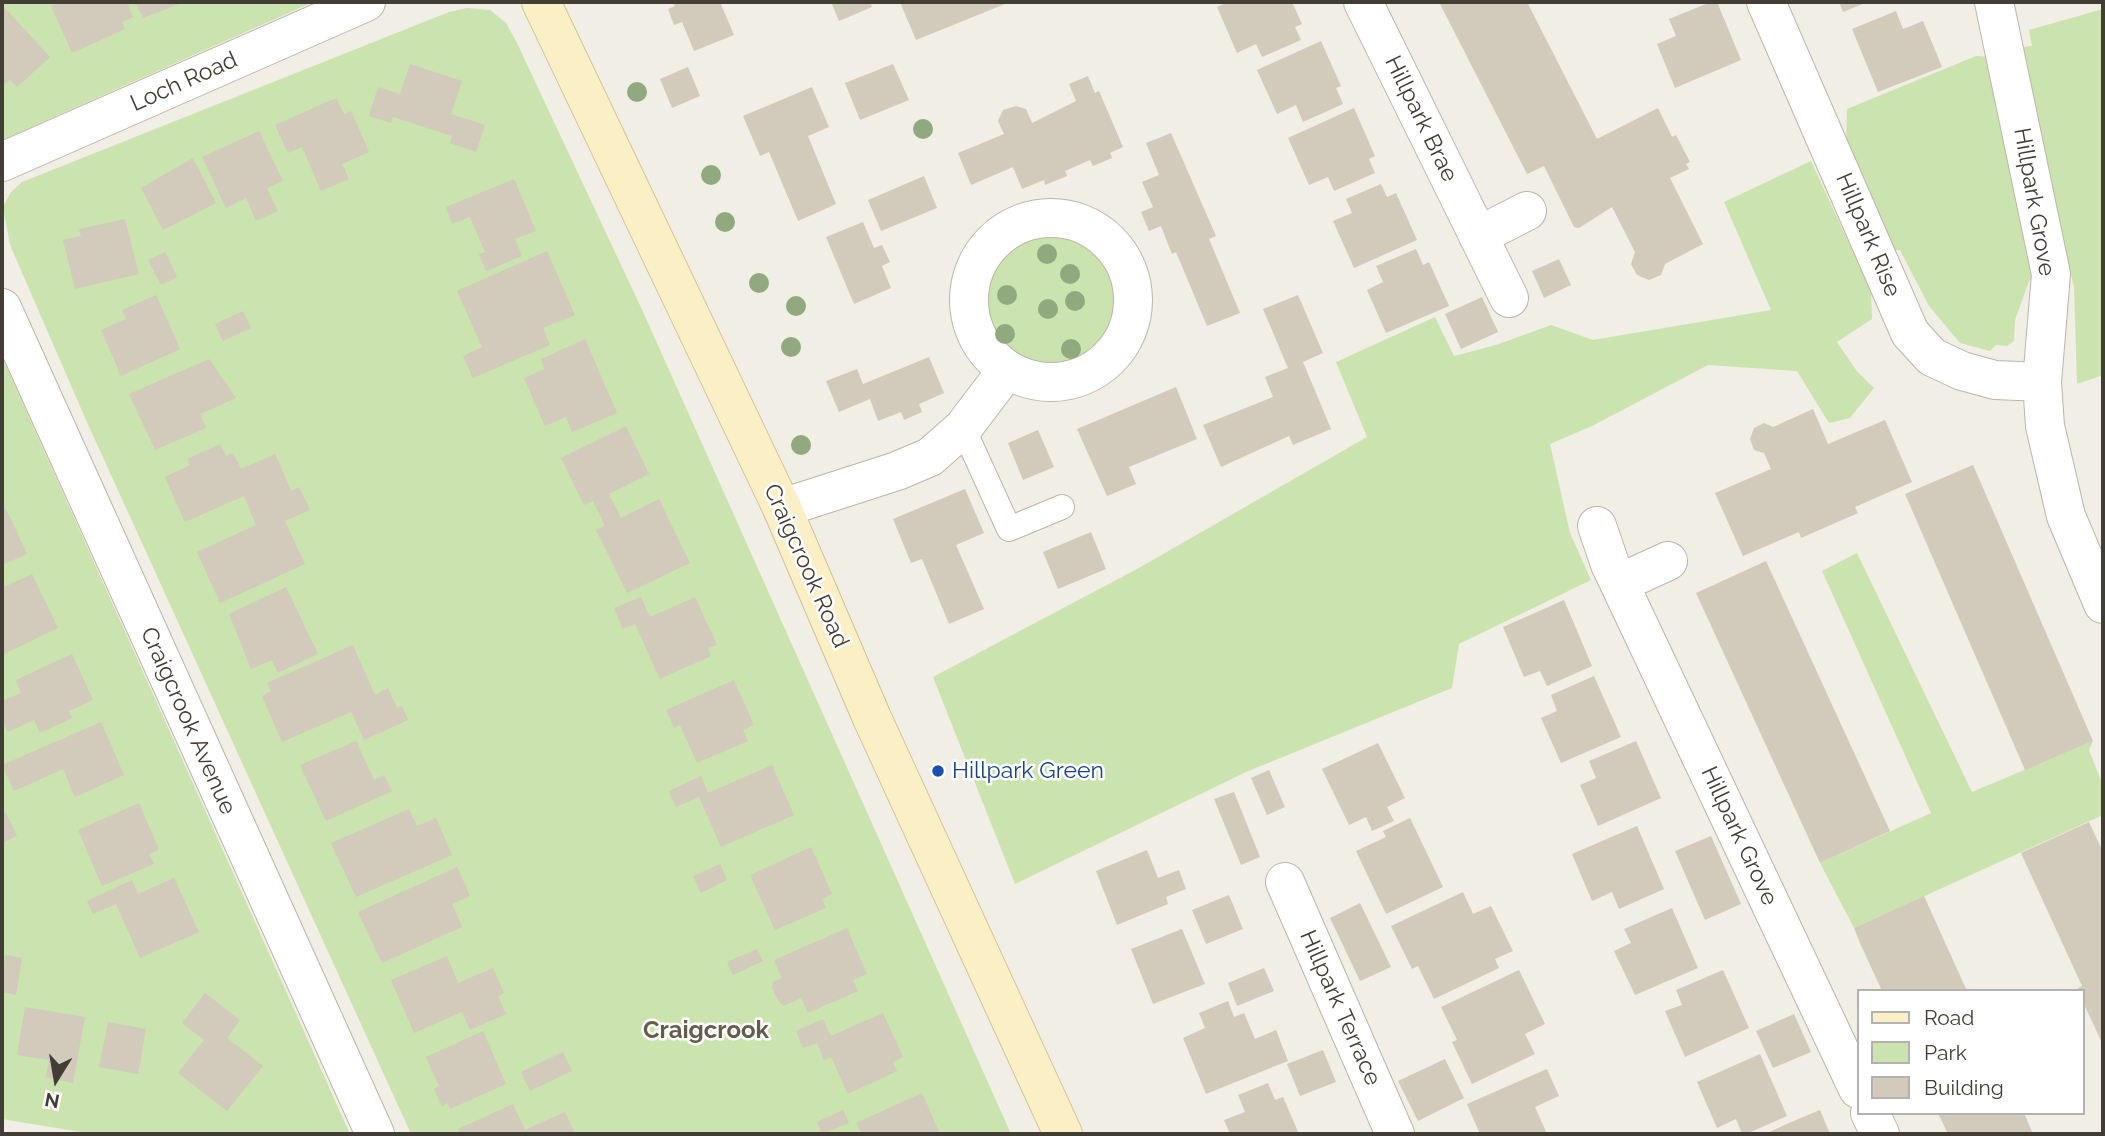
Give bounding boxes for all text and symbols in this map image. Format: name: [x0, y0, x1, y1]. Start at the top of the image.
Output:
street label: Loch Road: [126, 46, 242, 118]
street label: Hillpark Brae: [1379, 52, 1463, 186]
street label: Hillpark Grove: [2007, 126, 2061, 278]
street label: Hillpark Rise: [1830, 169, 1906, 301]
street label: Craigcrook Road: [758, 480, 854, 652]
street label: Craigcrook Avenue: [134, 623, 242, 819]
place label: Hillpark Green: [952, 757, 1104, 785]
street label: Hillpark Grove: [1695, 762, 1783, 910]
marker: Hillpark Green: [930, 763, 946, 779]
street label: Hillpark Terrace: [1293, 926, 1387, 1090]
legend: [1856, 989, 2084, 1115]
text: Road: [1924, 1005, 1974, 1030]
district label: Craigcrook: [643, 1017, 769, 1045]
text: Park: [1924, 1040, 1967, 1065]
north arrow: [21, 1045, 91, 1115]
text: Building: [1924, 1075, 2004, 1100]
text: N: [43, 1088, 61, 1113]

